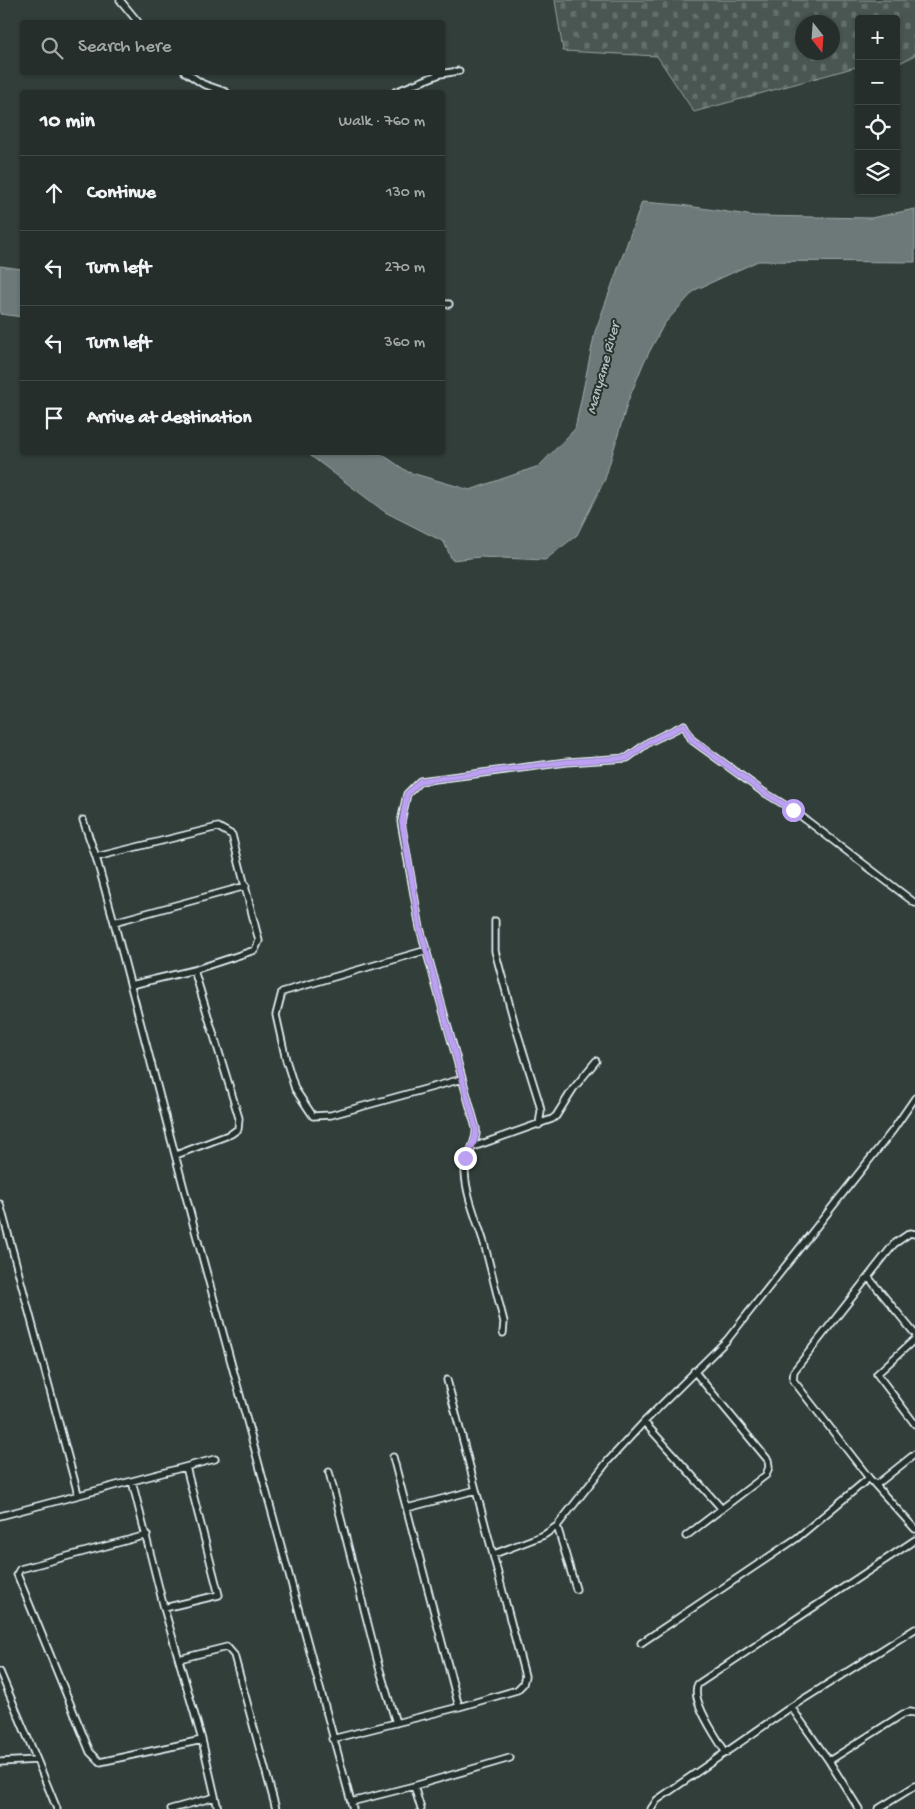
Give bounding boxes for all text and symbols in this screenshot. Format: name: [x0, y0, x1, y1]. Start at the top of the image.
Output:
north arrow: [795, 15, 840, 60]
map controls: [855, 15, 900, 195]
button: +: [855, 15, 900, 60]
search box: [20, 20, 445, 75]
icon: search: [38, 34, 66, 62]
text: Search here: [78, 36, 172, 59]
button: −: [855, 60, 900, 105]
button: locate: [855, 105, 900, 150]
text: 10 min: [40, 110, 95, 135]
text: Walk · 760 m: [339, 113, 425, 132]
button: layers: [855, 150, 900, 195]
icon: ahead: [40, 179, 68, 207]
text: Continue: [87, 182, 156, 205]
text: 130 m: [386, 184, 425, 203]
icon: left: [40, 254, 68, 282]
text: Turn left: [87, 257, 151, 280]
text: 270 m: [385, 259, 425, 278]
water label: Manyame River: [583, 318, 626, 416]
icon: left: [40, 329, 68, 357]
text: Turn left: [87, 332, 151, 355]
text: 360 m: [384, 334, 425, 353]
icon: arrive: [40, 404, 68, 432]
text: Arrive at destination: [87, 407, 251, 430]
route start: [782, 799, 805, 822]
route end: [454, 1147, 477, 1170]

